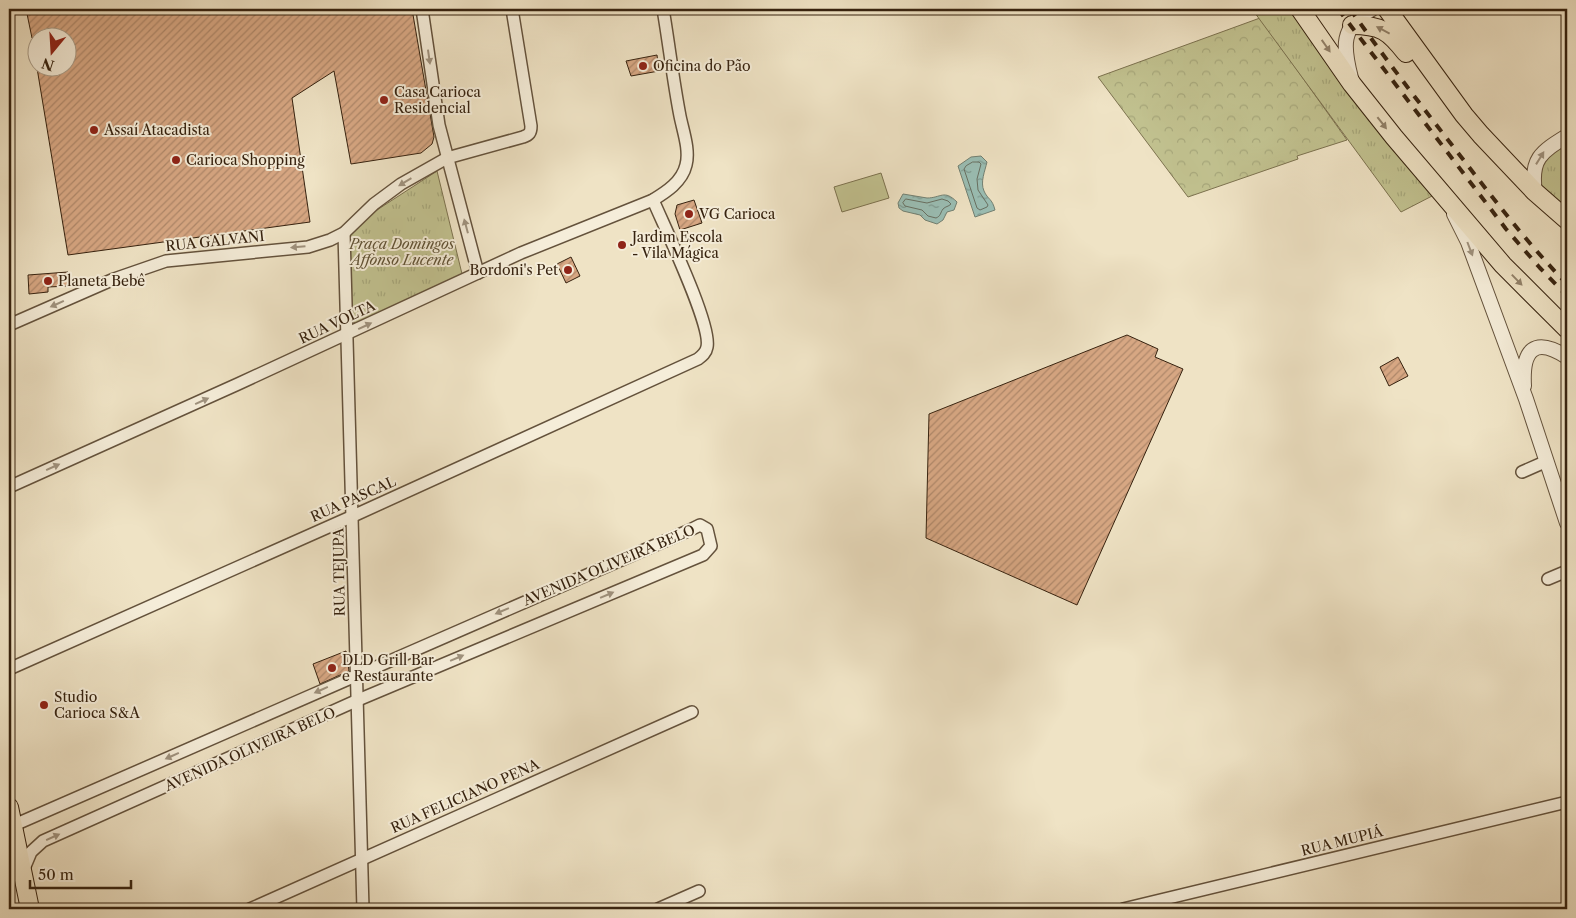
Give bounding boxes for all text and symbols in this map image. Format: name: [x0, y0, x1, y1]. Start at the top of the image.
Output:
one-way arrow: [1375, 26, 1390, 34]
north arrow: [28, 28, 78, 78]
one-way arrow: [1321, 40, 1331, 53]
one-way arrow: [426, 49, 434, 65]
text: N: [39, 54, 57, 75]
place label: Oficina do Pão: [653, 57, 751, 75]
marker: Oficina do Pão: [637, 60, 649, 72]
place label: Casa Carioca Residencial: [394, 83, 481, 117]
marker: Casa Carioca Residencial: [378, 94, 390, 106]
one-way arrow: [1377, 116, 1388, 129]
place label: Assaí Atacadista: [103, 121, 210, 139]
marker: Assaí Atacadista: [88, 124, 100, 136]
place label: Carioca Shopping: [186, 151, 305, 169]
one-way arrow: [1536, 151, 1545, 165]
marker: Carioca Shopping: [170, 154, 182, 166]
one-way arrow: [399, 177, 412, 186]
place label: VG Carioca: [698, 205, 776, 223]
marker: VG Carioca: [683, 208, 695, 220]
one-way arrow: [461, 218, 469, 233]
street label: RUA GALVANI: [164, 227, 266, 255]
place label: Jardim Escola - Vila Mágica: [630, 228, 723, 262]
park label: Praça Domingos Affonso Lucente: [348, 235, 455, 269]
marker: Jardim Escola - Vila Mágica: [616, 239, 628, 251]
one-way arrow: [1466, 242, 1474, 257]
one-way arrow: [290, 244, 306, 252]
place label: Bordoni's Pet: [469, 261, 558, 279]
marker: Bordoni's Pet: [562, 264, 574, 276]
place label: Planeta Bebê: [58, 272, 145, 290]
one-way arrow: [1511, 273, 1523, 285]
marker: Planeta Bebê: [42, 275, 54, 287]
street label: RUA VOLTA: [296, 296, 379, 348]
one-way arrow: [50, 300, 64, 308]
one-way arrow: [358, 322, 372, 330]
one-way arrow: [194, 396, 209, 405]
one-way arrow: [46, 463, 60, 471]
street label: RUA PASCAL: [308, 472, 398, 526]
street label: AVENIDA OLIVEIRA BELO: [519, 521, 698, 610]
street label: RUA TEJUPA: [329, 527, 349, 616]
one-way arrow: [600, 591, 615, 599]
one-way arrow: [495, 608, 509, 616]
place label: DLD Grill Bar e Restaurante: [342, 651, 434, 685]
one-way arrow: [450, 654, 464, 662]
marker: DLD Grill Bar e Restaurante: [326, 662, 338, 674]
one-way arrow: [314, 687, 328, 695]
place label: Studio Carioca S&A: [54, 688, 141, 722]
marker: Studio Carioca S&A: [38, 699, 50, 711]
street label: AVENIDA OLIVEIRA BELO: [161, 703, 338, 795]
one-way arrow: [165, 752, 179, 760]
street label: RUA FELICIANO PENA: [388, 755, 543, 837]
street label: RUA MUPIÁ: [1299, 822, 1385, 860]
one-way arrow: [46, 833, 60, 841]
scale bar: [30, 858, 131, 890]
text: 50 m: [38, 865, 74, 884]

